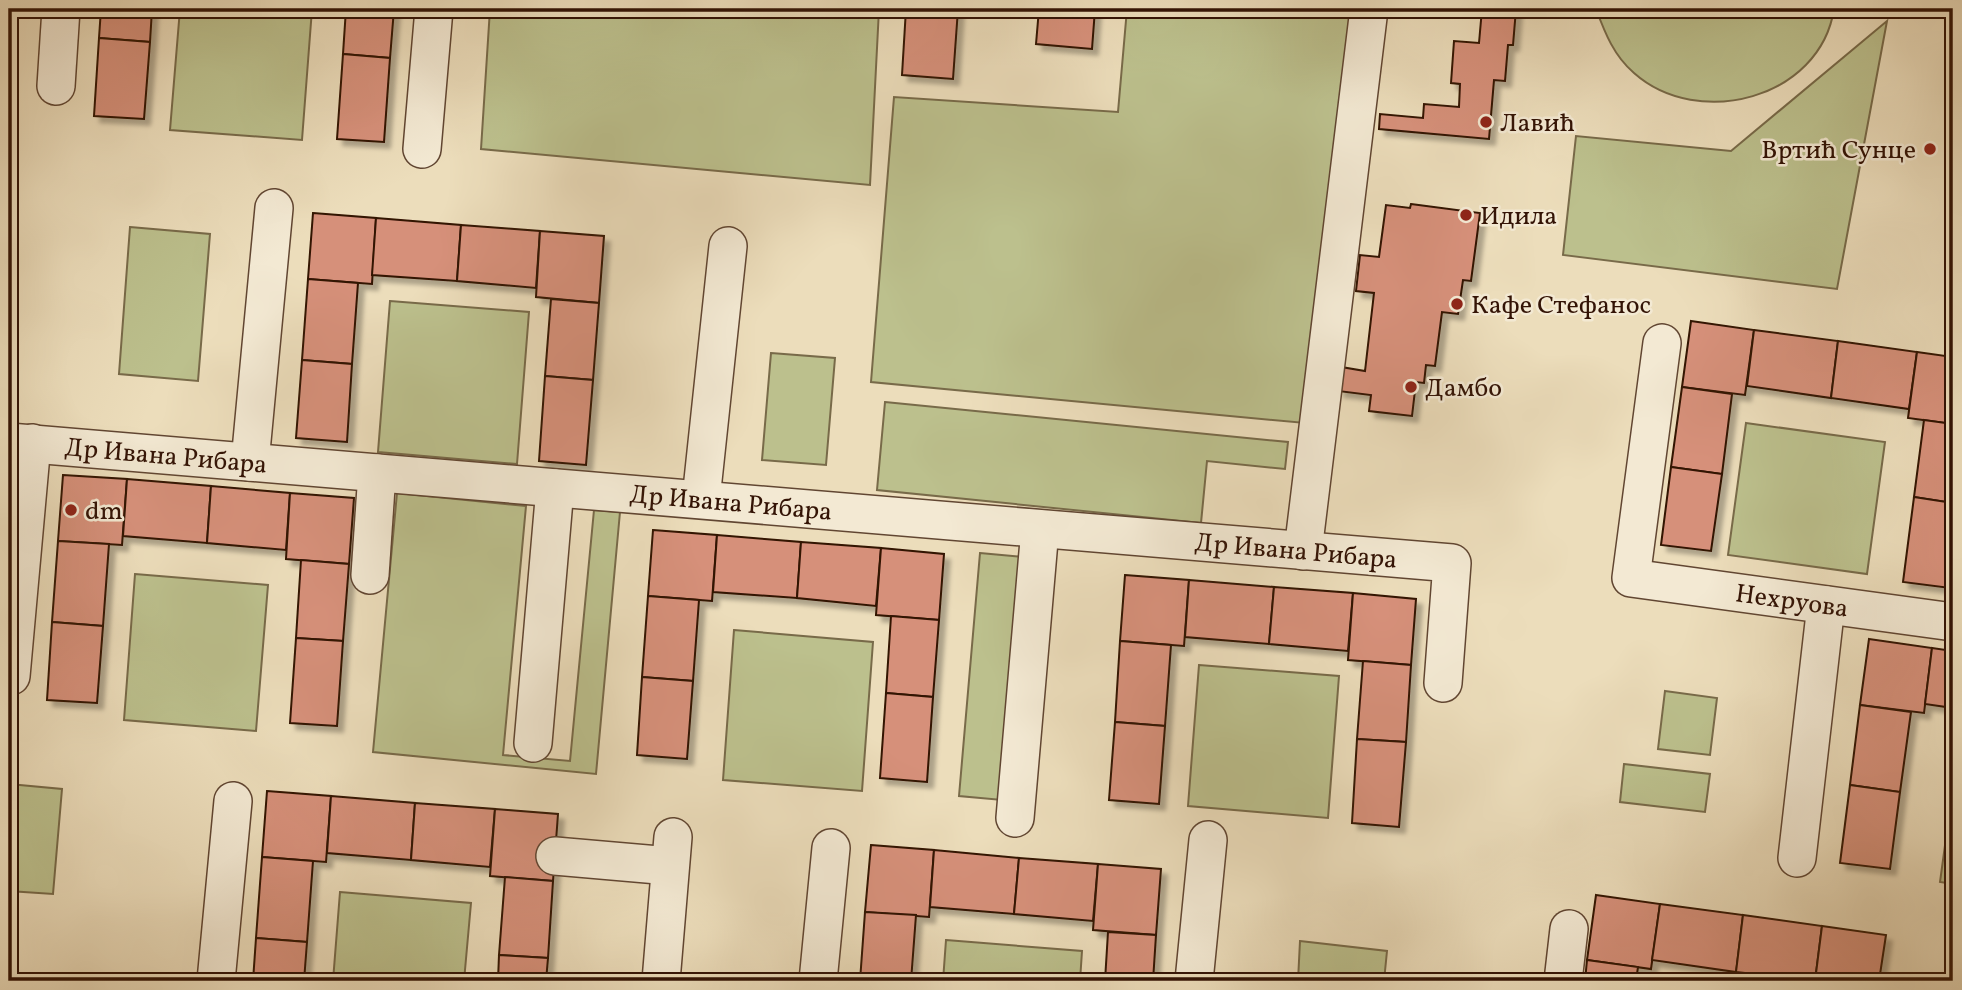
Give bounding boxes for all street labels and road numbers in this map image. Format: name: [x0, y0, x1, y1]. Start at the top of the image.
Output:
street label: Др Ивана Рибара: [63, 430, 269, 484]
street label: Др Ивана Рибара: [628, 477, 834, 531]
street label: Др Ивана Рибара: [1193, 525, 1399, 579]
street label: Нехруова: [1733, 576, 1851, 628]

